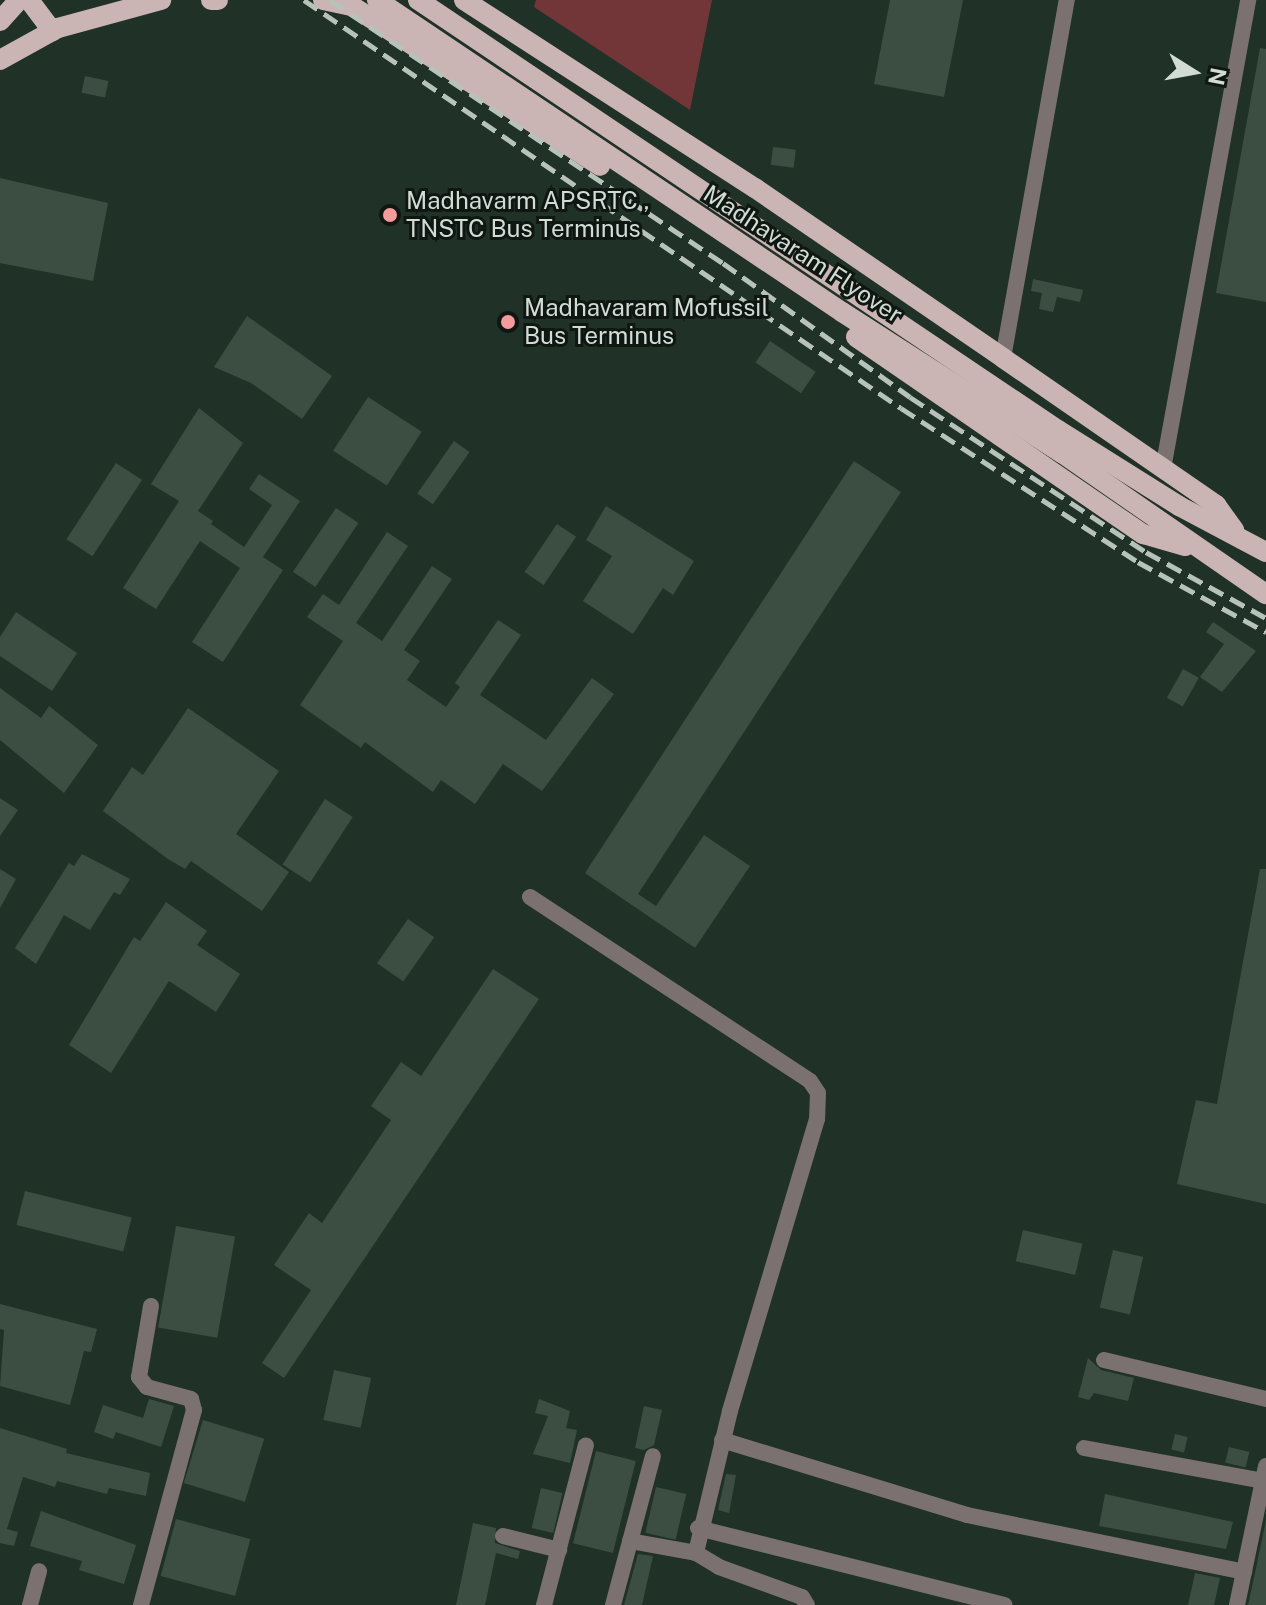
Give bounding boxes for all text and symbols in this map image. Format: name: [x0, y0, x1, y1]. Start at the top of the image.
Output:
north arrow: [1154, 32, 1234, 112]
text: N: [1203, 66, 1232, 88]
street label: Madhavaram Flyover: [698, 179, 908, 329]
place label: Madhavarm APSRTC , TNSTC Bus Terminus: [406, 187, 649, 243]
marker: Madhavarm APSRTC , TNSTC Bus Terminus: [381, 206, 399, 224]
place label: Madhavaram Mofussil Bus Terminus: [524, 294, 769, 350]
marker: Madhavaram Mofussil Bus Terminus: [499, 313, 517, 331]

